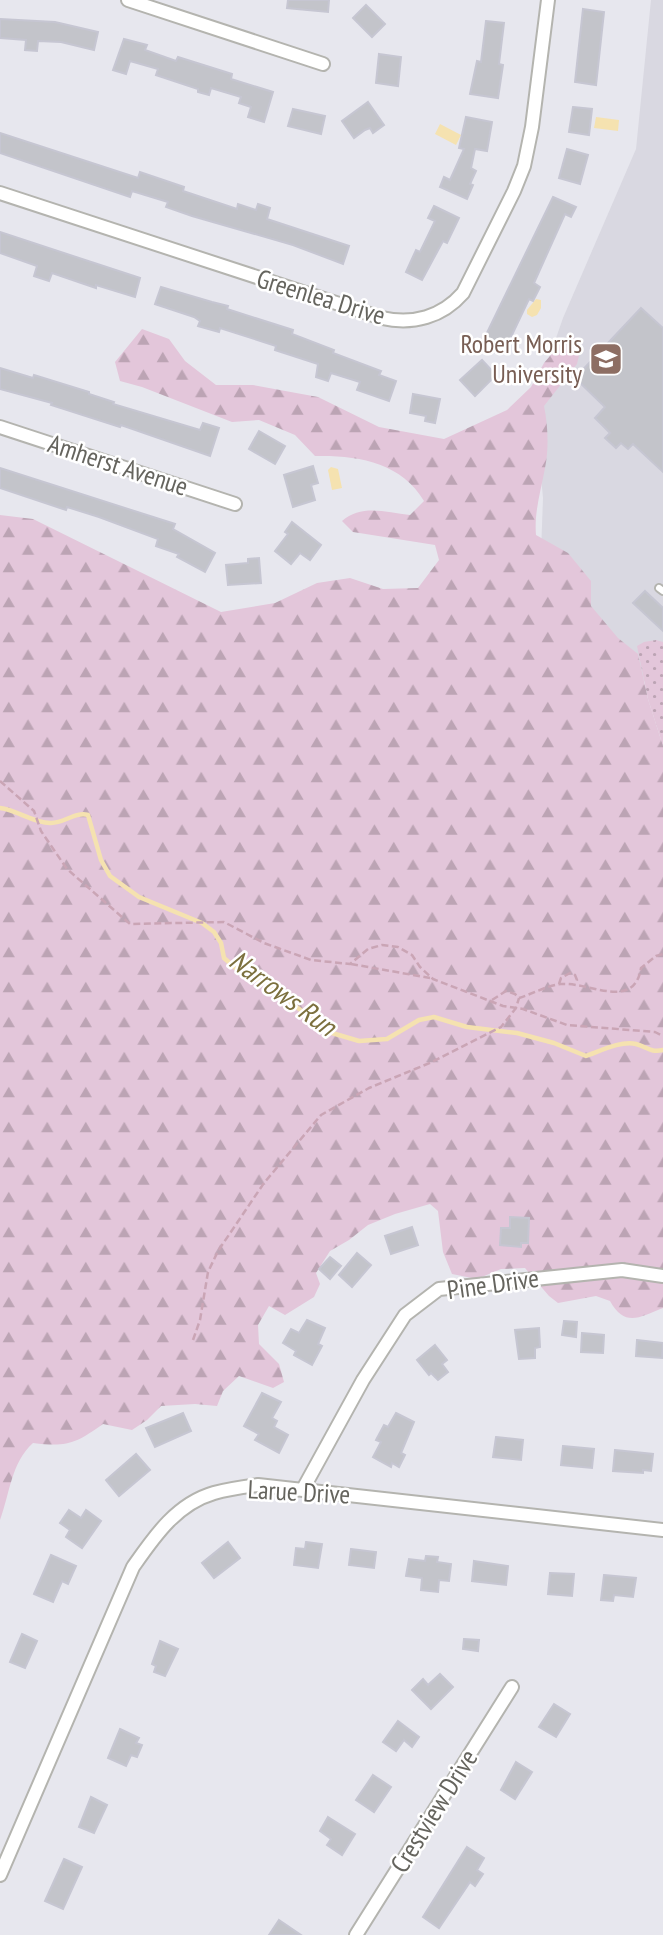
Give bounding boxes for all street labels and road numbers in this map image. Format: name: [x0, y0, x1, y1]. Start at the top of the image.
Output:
street label: Greenlea Drive: [253, 261, 389, 332]
street label: Amherst Avenue: [44, 426, 192, 503]
street label: Pine Drive: [445, 1261, 541, 1306]
street label: Larue Drive: [247, 1472, 351, 1511]
street label: Crestview Drive: [383, 1743, 484, 1878]

